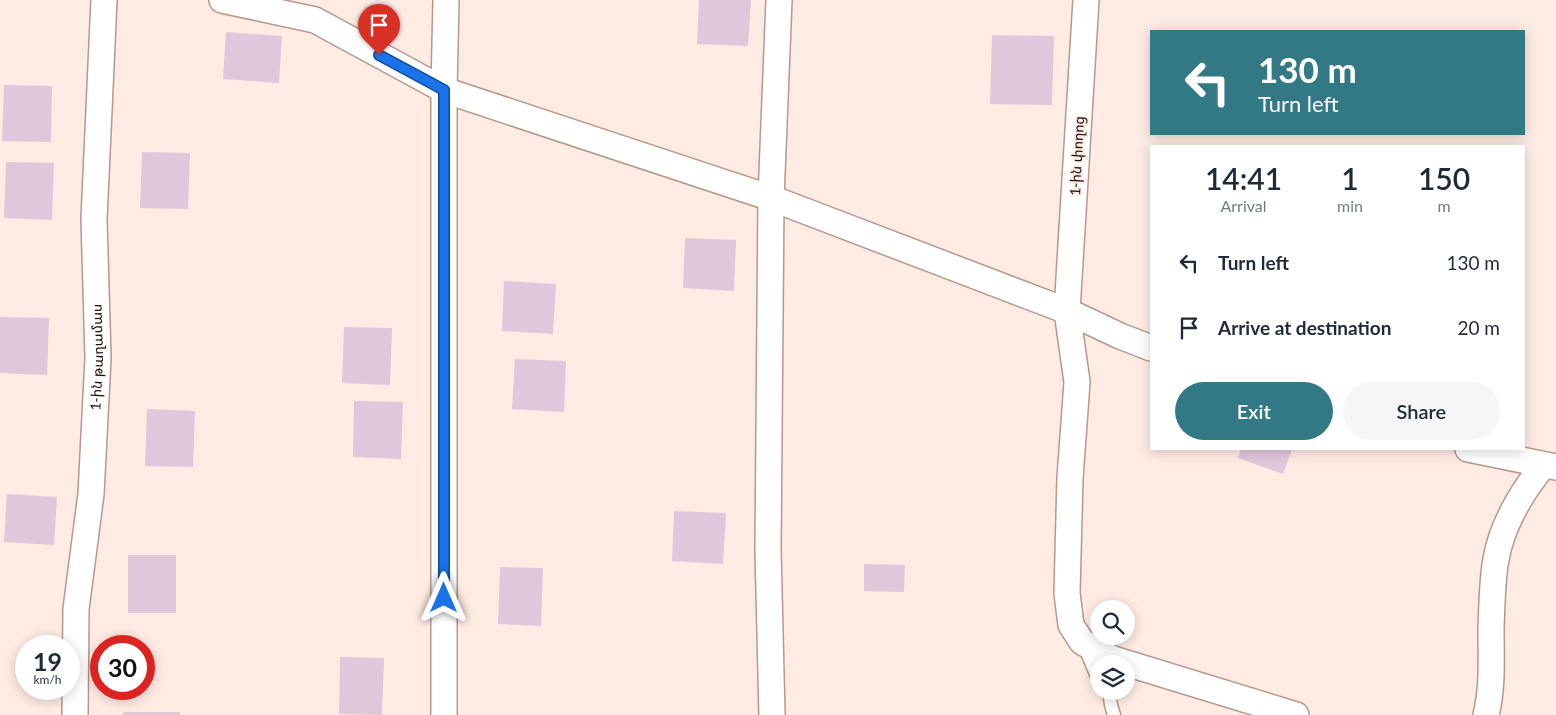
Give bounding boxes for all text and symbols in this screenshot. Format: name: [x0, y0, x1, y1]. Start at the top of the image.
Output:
pin: [358, 4, 400, 55]
icon: arrive: [365, 11, 393, 39]
text: 130 m: [1258, 48, 1357, 90]
icon: left: [1175, 50, 1240, 115]
text: Turn left: [1258, 90, 1339, 117]
street label: 1-ին փողոց: [1066, 116, 1087, 196]
text: 14:41: [1205, 160, 1282, 196]
text: 1: [1341, 160, 1359, 196]
text: 150: [1418, 160, 1470, 196]
text: Arrival: [1220, 196, 1267, 215]
text: min: [1337, 196, 1363, 215]
text: m: [1437, 196, 1451, 215]
icon: left: [1175, 249, 1203, 277]
text: Turn left: [1218, 251, 1289, 274]
text: 130 m: [1446, 251, 1500, 274]
street label: 1-ին թաղամաս: [86, 304, 106, 411]
icon: arrive: [1175, 314, 1203, 342]
text: Arrive at destination: [1218, 316, 1391, 339]
text: 20 m: [1457, 316, 1500, 339]
button: Exit: [1175, 382, 1333, 440]
button: Share: [1343, 382, 1500, 440]
position arrow: [417, 571, 469, 623]
map controls: [1090, 600, 1135, 700]
button: search: [1090, 600, 1135, 645]
speed limit sign: 30: [90, 635, 155, 700]
text: 19: [33, 646, 62, 676]
button: layers: [1090, 655, 1135, 700]
text: km/h: [33, 672, 62, 687]

